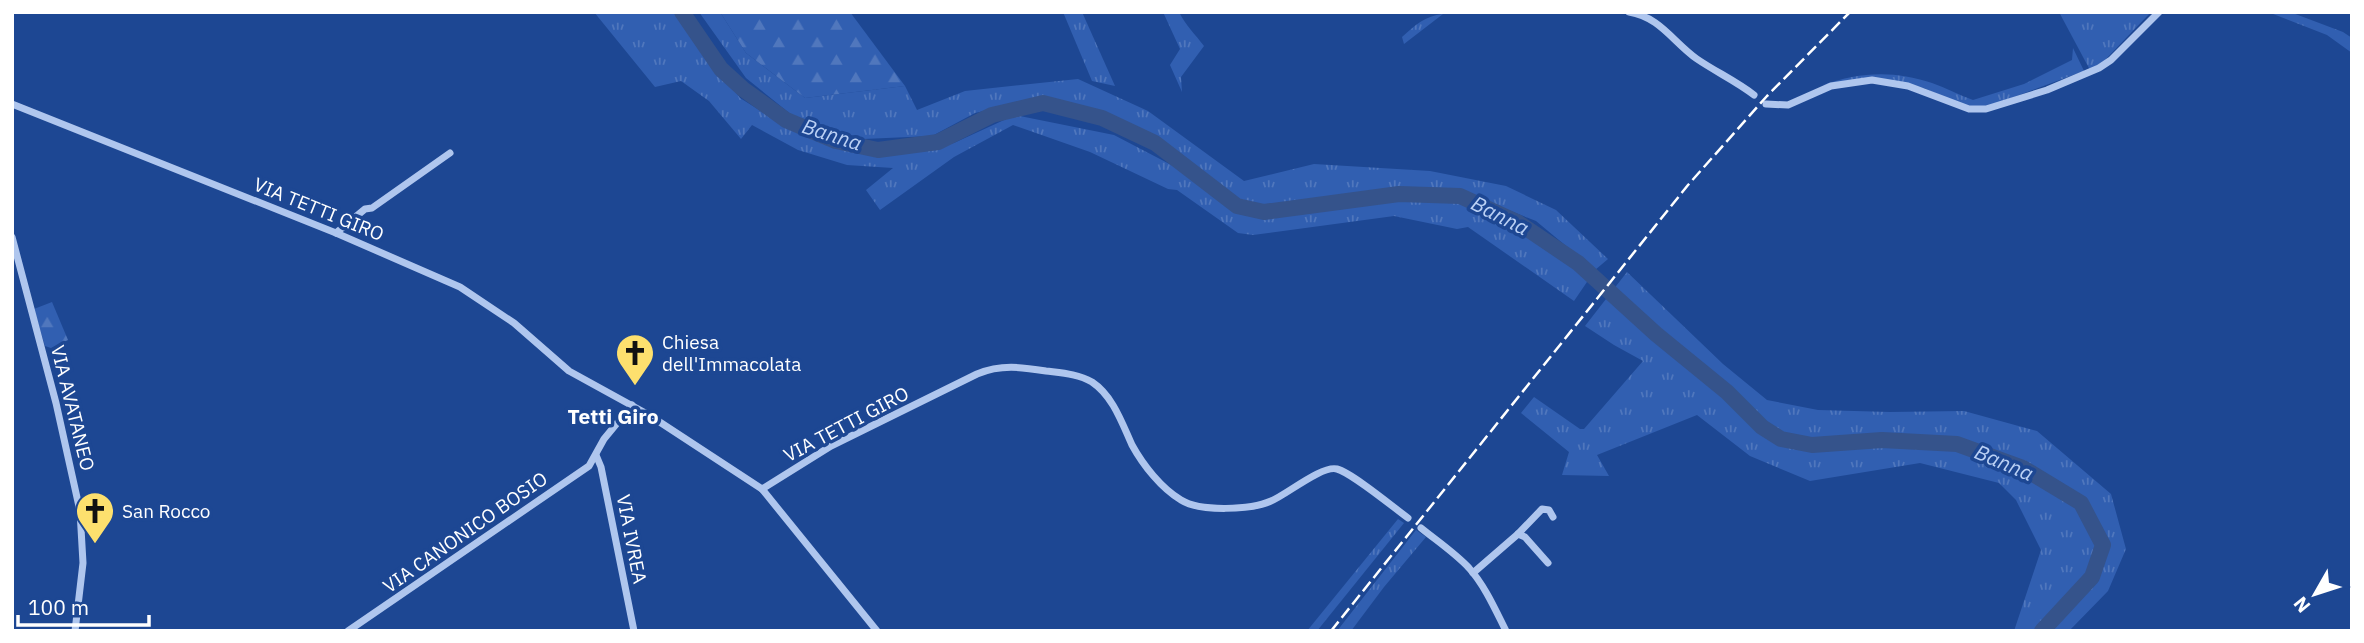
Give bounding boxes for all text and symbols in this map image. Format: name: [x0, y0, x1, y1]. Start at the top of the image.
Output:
water label: Banna: [799, 111, 866, 157]
street label: VIA TETTI GIRO: [250, 172, 388, 246]
water label: Banna: [1467, 189, 1534, 241]
place label: Chiesa dell'Immacolata: [662, 330, 801, 376]
church icon: Chiesa dell'Immacolata: [614, 332, 656, 387]
street label: VIA AVATANEO: [46, 343, 100, 473]
street label: VIA TETTI GIRO: [779, 381, 913, 467]
district label: Tetti Giro: [568, 402, 659, 430]
water label: Banna: [1971, 437, 2038, 487]
street label: VIA CANONICO BOSIO: [378, 466, 552, 598]
church icon: San Rocco: [74, 490, 116, 545]
street label: VIA IVREA: [612, 492, 652, 586]
place label: San Rocco: [122, 499, 211, 523]
north arrow: [2280, 559, 2350, 629]
scale bar: [18, 584, 149, 628]
text: N: [2288, 592, 2315, 618]
text: 100 m: [28, 593, 89, 621]

